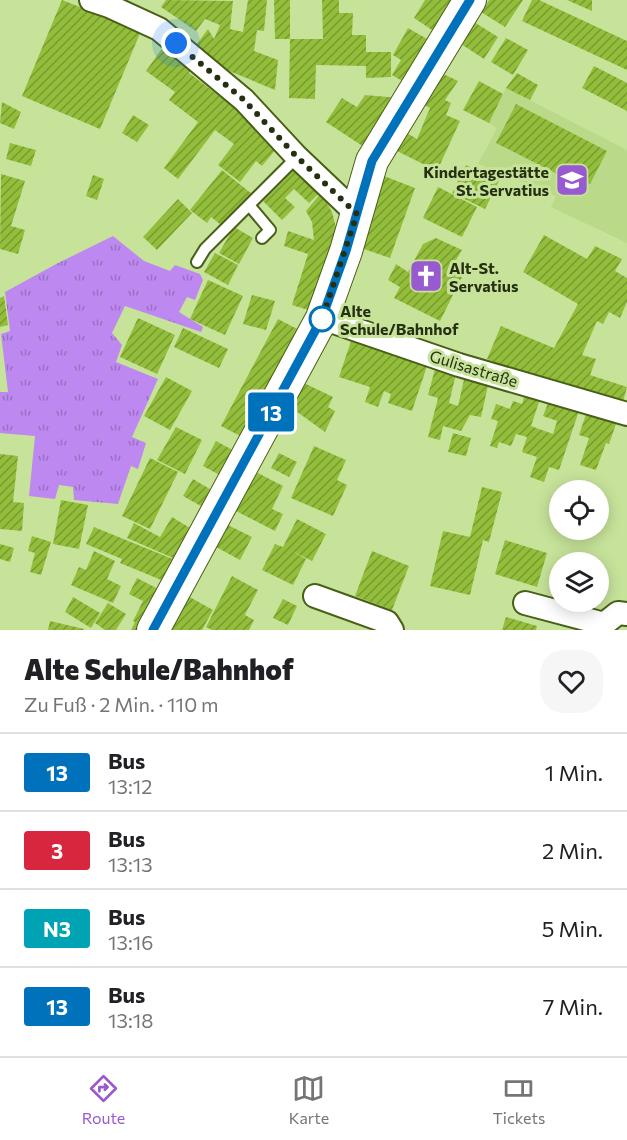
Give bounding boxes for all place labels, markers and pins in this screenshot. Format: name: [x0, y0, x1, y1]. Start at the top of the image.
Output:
place label: Kindertagestätte St. Servatius: [423, 162, 549, 199]
school or university icon: Kindertagestätte St. Servatius: [554, 162, 590, 198]
church icon: Alt-St. Servatius: [408, 258, 444, 294]
place label: Alt-St. Servatius: [449, 258, 518, 295]
place label: Alte Schule/Bahnhof: [340, 301, 459, 338]
marker: Alte Schule/Bahnhof: [309, 306, 335, 332]

